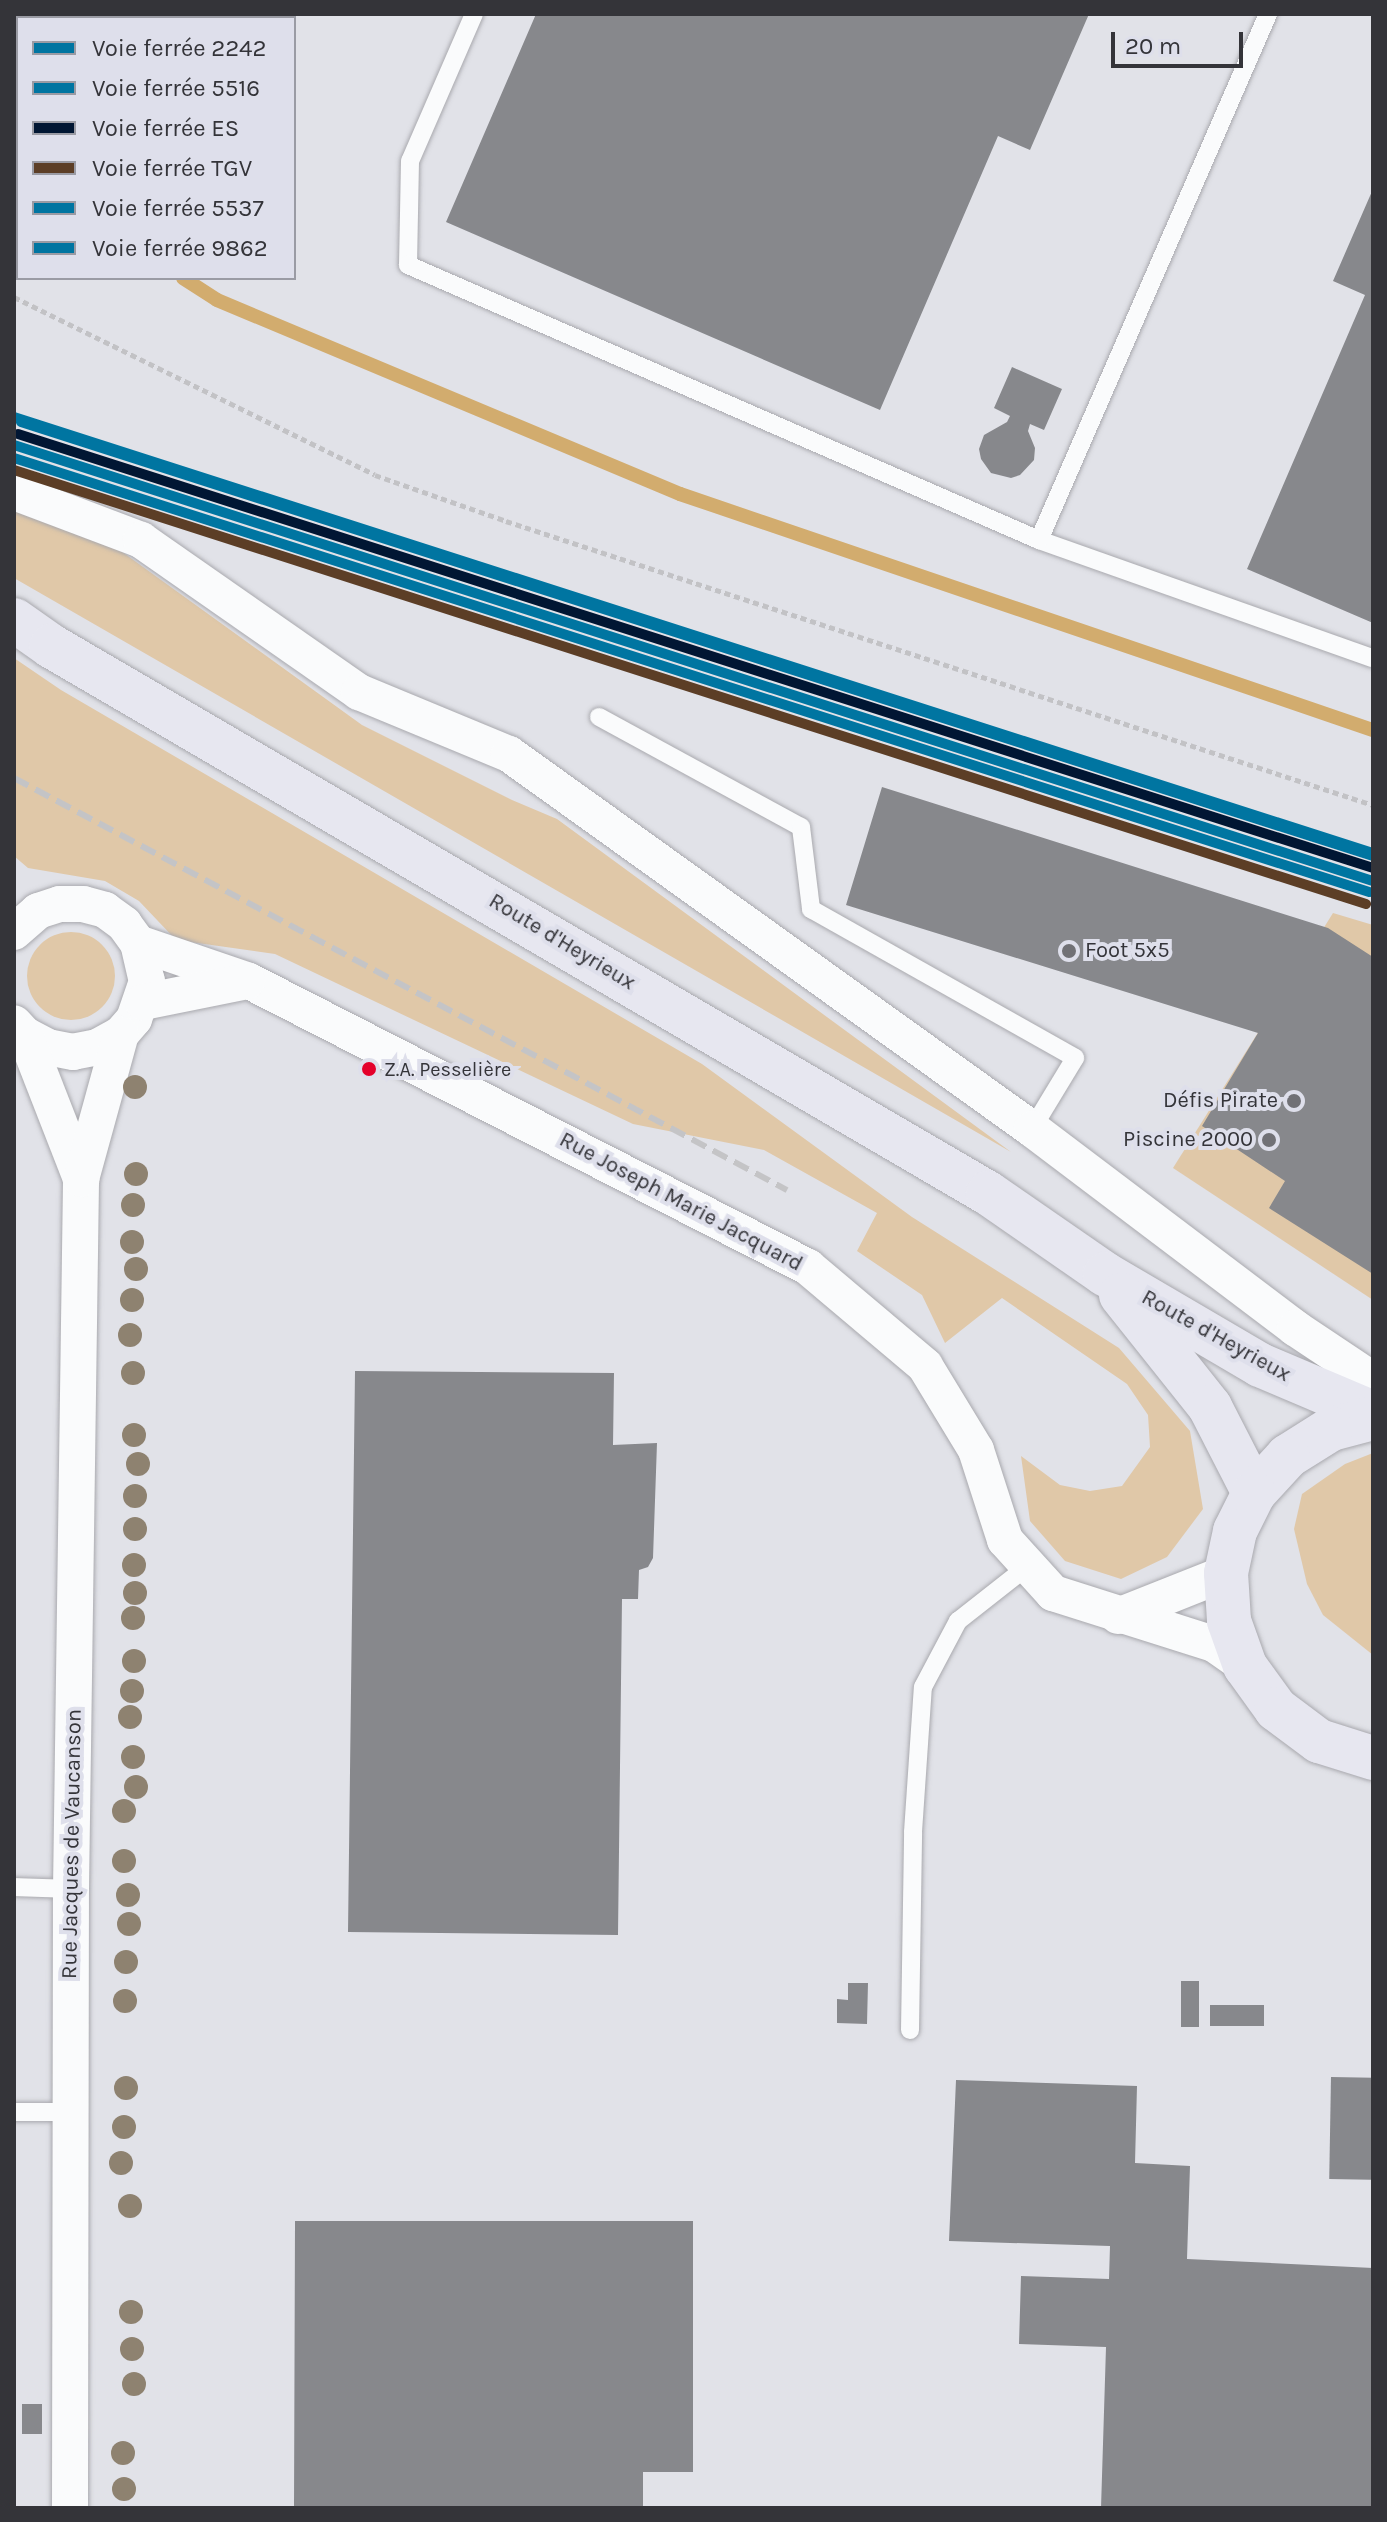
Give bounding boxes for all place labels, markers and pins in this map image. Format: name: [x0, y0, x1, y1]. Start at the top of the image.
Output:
place label: Foot 5x5: [1085, 938, 1170, 964]
marker: Foot 5x5: [1060, 942, 1078, 960]
place label: Z.A. Pesselière: [384, 1057, 511, 1081]
marker: Z.A. Pesselière: [361, 1061, 377, 1077]
place label: Défis Pirate: [1163, 1088, 1278, 1114]
marker: Défis Pirate: [1285, 1092, 1303, 1110]
place label: Piscine 2000: [1123, 1127, 1253, 1153]
marker: Piscine 2000: [1260, 1131, 1278, 1149]

